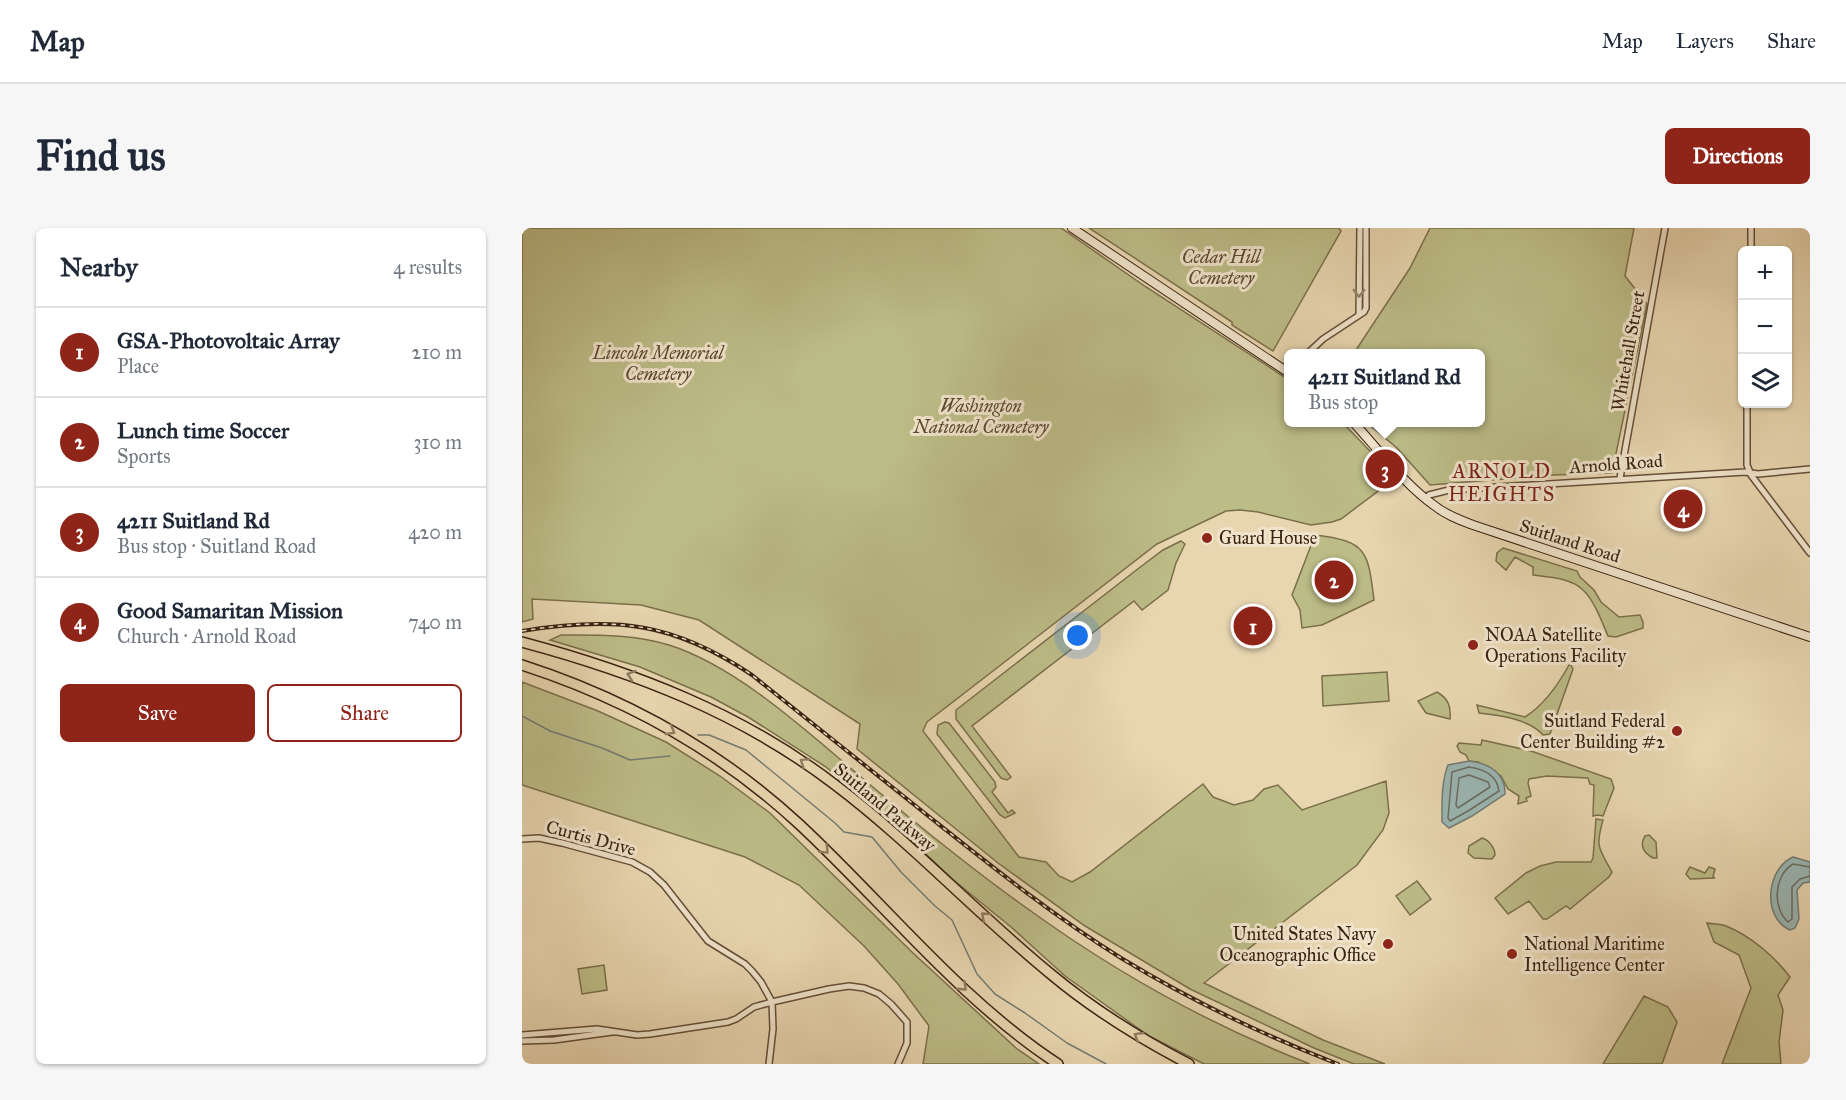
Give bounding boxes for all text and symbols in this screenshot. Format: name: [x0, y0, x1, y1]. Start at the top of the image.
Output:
text: Map: [30, 24, 85, 59]
text: Map: [1602, 28, 1643, 54]
text: Layers: [1676, 28, 1734, 54]
text: Share: [1767, 28, 1816, 54]
button: Directions: [1665, 128, 1810, 184]
text: Find us: [36, 130, 166, 182]
park label: Cedar Hill Cemetery: [1182, 246, 1263, 289]
map controls: [1738, 246, 1792, 408]
button: +: [1738, 246, 1792, 300]
text: Nearby: [60, 251, 138, 283]
text: 4 results: [393, 255, 462, 279]
one-way arrow: [1353, 288, 1365, 297]
street label: Whitehall Street: [1607, 288, 1650, 413]
button: −: [1738, 300, 1792, 354]
text: GSA-Photovoltaic Array: [117, 327, 340, 354]
text: 1: [76, 340, 83, 364]
text: 210 m: [412, 340, 462, 364]
park label: Lincoln Memorial Cemetery: [592, 342, 725, 385]
popup: [1284, 349, 1485, 427]
text: Place: [117, 354, 159, 378]
button: layers: [1738, 354, 1792, 408]
text: 4211 Suitland Rd: [1308, 363, 1461, 390]
text: Bus stop: [1308, 390, 1378, 414]
park label: Washington National Cemetery: [913, 395, 1050, 438]
text: Lunch time Soccer: [117, 417, 289, 444]
text: 2: [75, 430, 84, 454]
text: 310 m: [413, 430, 462, 454]
text: Sports: [117, 444, 171, 468]
pin: 3: [1366, 446, 1404, 492]
street label: Arnold Road: [1567, 450, 1664, 478]
district label: ARNOLD HEIGHTS: [1448, 459, 1556, 506]
pin: 4: [1664, 486, 1702, 532]
text: 4211 Suitland Rd: [117, 507, 270, 534]
street label: Suitland Road: [1517, 514, 1623, 568]
text: 3: [76, 520, 84, 544]
text: 420 m: [408, 520, 462, 544]
place label: Guard House: [1219, 527, 1317, 549]
marker: Guard House: [1200, 531, 1214, 545]
text: Bus stop · Suitland Road: [117, 534, 316, 558]
pin: 2: [1314, 558, 1354, 602]
text: Good Samaritan Mission: [117, 597, 343, 624]
pin: 1: [1234, 604, 1272, 648]
text: 4: [74, 610, 85, 634]
text: 740 m: [408, 610, 462, 634]
your location: [1063, 621, 1092, 650]
text: Church · Arnold Road: [117, 624, 296, 648]
place label: NOAA Satellite Operations Facility: [1485, 624, 1627, 667]
marker: NOAA Satellite Operations Facility: [1466, 638, 1480, 652]
one-way arrow: [626, 669, 637, 682]
button: Save: [60, 684, 255, 742]
button: Share: [267, 684, 462, 742]
place label: Suitland Federal Center Building #2: [1520, 710, 1665, 754]
one-way arrow: [665, 724, 675, 735]
marker: Suitland Federal Center Building #2: [1670, 724, 1684, 738]
one-way arrow: [800, 758, 811, 769]
street label: Suitland Parkway: [830, 758, 941, 856]
street label: Curtis Drive: [544, 815, 638, 861]
one-way arrow: [818, 842, 829, 853]
one-way arrow: [981, 912, 991, 923]
place label: United States Navy Oceanographic Office: [1220, 923, 1377, 967]
place label: National Maritime Intelligence Center: [1524, 933, 1665, 977]
marker: United States Navy Oceanographic Office: [1381, 937, 1395, 951]
marker: National Maritime Intelligence Center: [1505, 947, 1519, 961]
one-way arrow: [957, 980, 967, 991]
one-way arrow: [1134, 1031, 1144, 1043]

